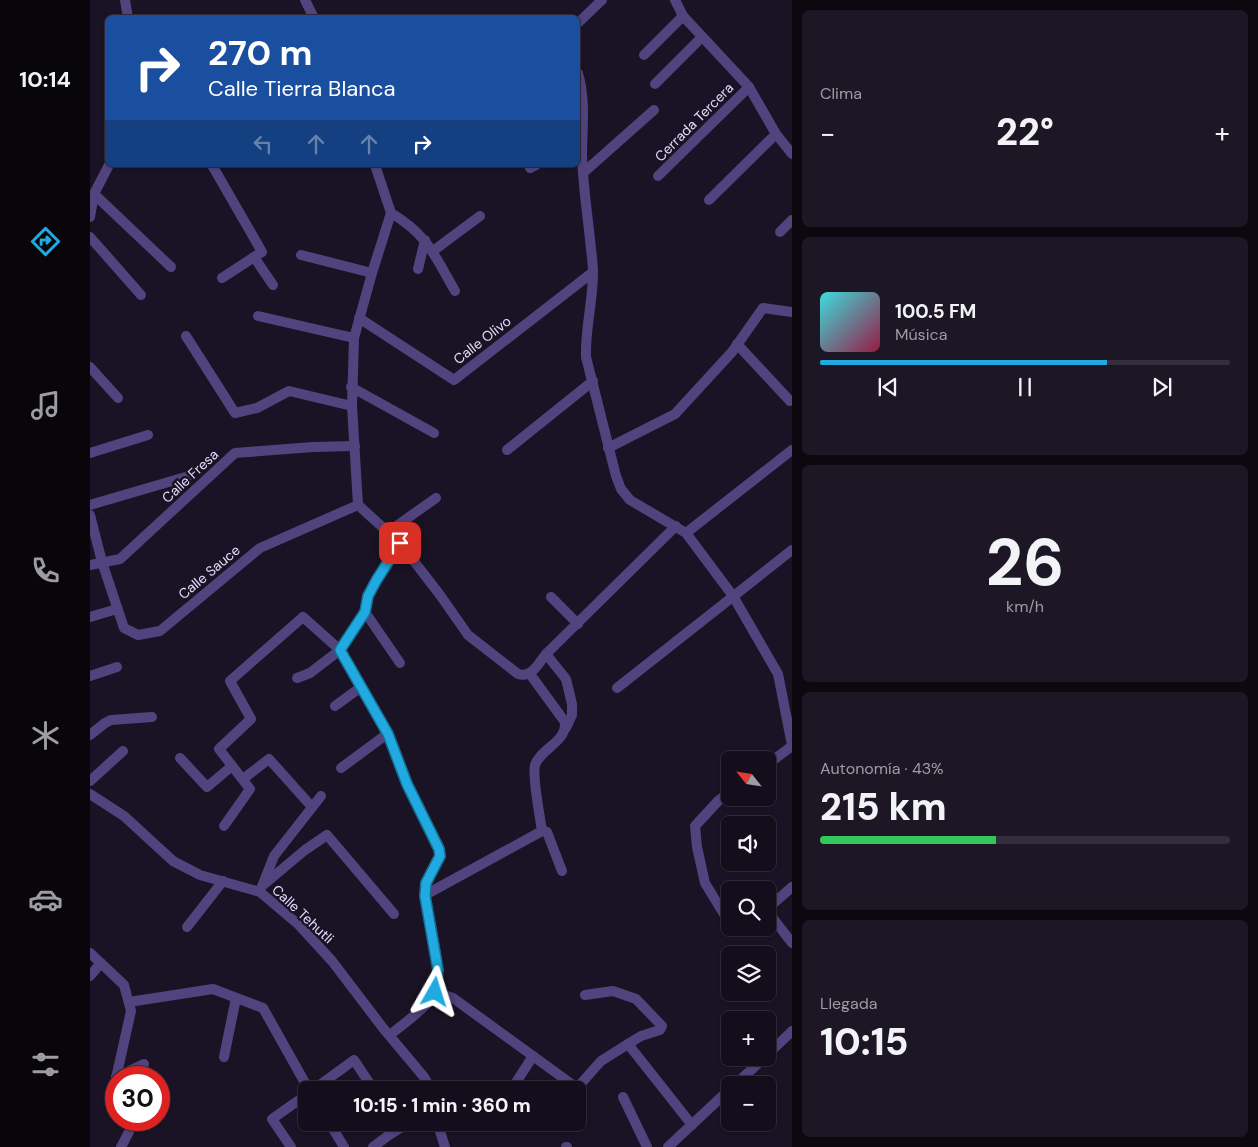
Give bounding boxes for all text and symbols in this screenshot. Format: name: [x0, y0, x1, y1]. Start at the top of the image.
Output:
text: 270 m: [208, 30, 312, 76]
icon: right: [125, 35, 190, 100]
text: 10:14: [19, 65, 71, 94]
text: Calle Tierra Blanca: [208, 74, 395, 103]
street label: Cerrada Tercera: [651, 79, 737, 165]
text: Clima: [820, 83, 862, 104]
text: 22°: [996, 107, 1054, 157]
text: −: [820, 115, 835, 152]
text: +: [1215, 115, 1230, 152]
icon: left: [249, 130, 277, 158]
icon: ahead: [302, 130, 330, 158]
icon: ahead: [355, 130, 383, 158]
icon: right: [408, 130, 436, 158]
icon: directions: [28, 224, 63, 259]
text: 100.5 FM: [895, 299, 976, 324]
street label: Calle Olivo: [450, 312, 514, 368]
text: Música: [895, 324, 947, 345]
icon: previous: [874, 373, 902, 401]
icon: pause: [1011, 373, 1039, 401]
icon: next: [1148, 373, 1176, 401]
icon: music: [28, 388, 63, 423]
street label: Calle Fresa: [158, 445, 222, 507]
text: 26: [986, 521, 1064, 605]
pin: [379, 522, 421, 564]
icon: arrive: [386, 529, 414, 557]
street label: Calle Sauce: [174, 541, 244, 603]
icon: phone: [28, 553, 63, 588]
text: km/h: [1006, 596, 1044, 617]
icon: climate: [28, 718, 63, 753]
north arrow: [721, 751, 776, 806]
map controls: [721, 751, 776, 1131]
text: Autonomía · 43%: [820, 758, 944, 779]
text: 215 km: [820, 782, 947, 832]
button: sound: [721, 816, 776, 871]
street label: Calle Tehutli: [268, 881, 338, 947]
button: search: [721, 881, 776, 936]
icon: car: [28, 882, 63, 917]
button: layers: [721, 946, 776, 1001]
position arrow: [408, 965, 460, 1017]
text: Llegada: [820, 993, 877, 1014]
button: +: [721, 1011, 776, 1066]
text: 10:15: [820, 1017, 908, 1067]
icon: filters: [28, 1047, 63, 1082]
speed limit sign: 30: [105, 1066, 170, 1131]
button: −: [721, 1076, 776, 1131]
text: 10:15 · 1 min · 360 m: [353, 1093, 531, 1118]

